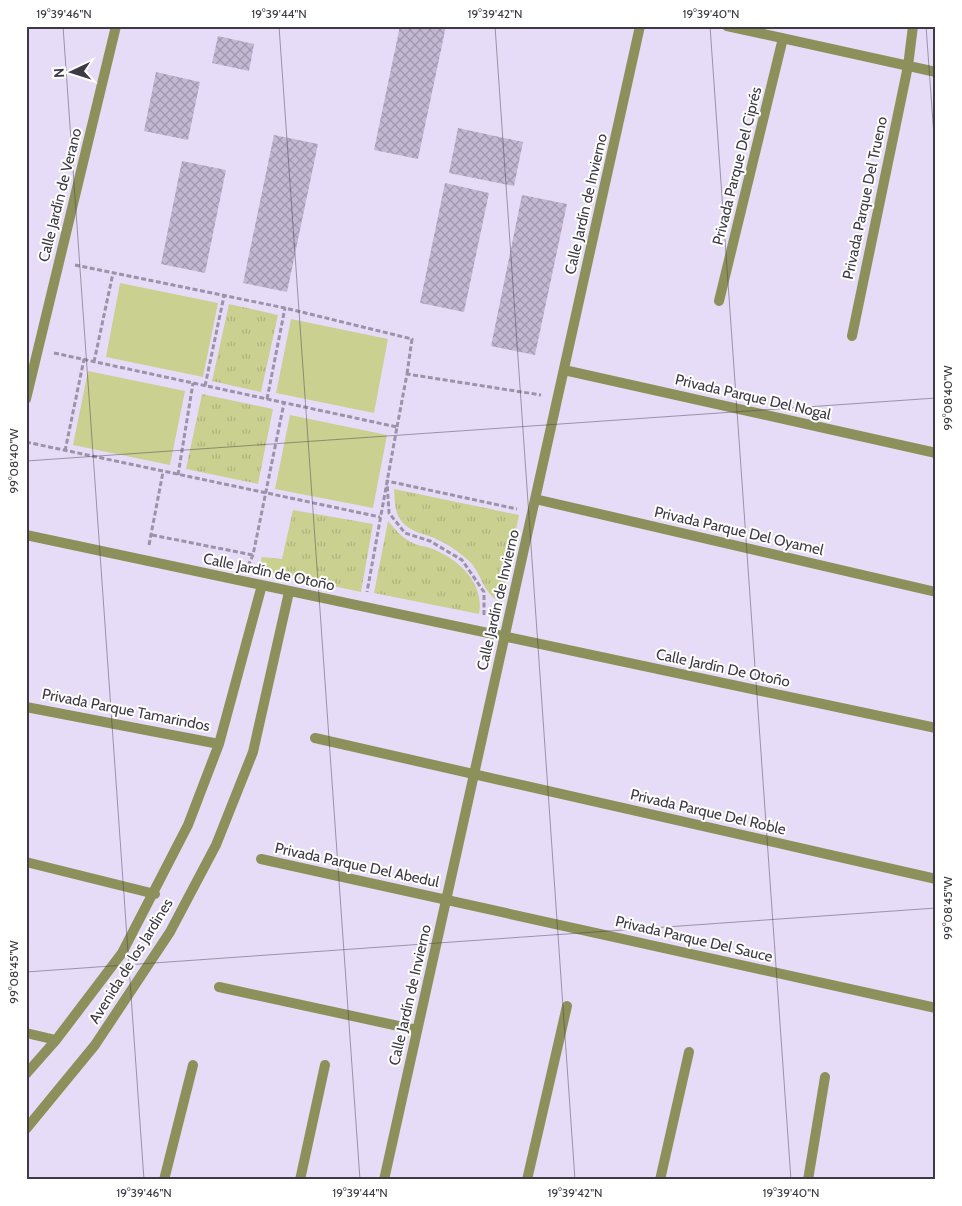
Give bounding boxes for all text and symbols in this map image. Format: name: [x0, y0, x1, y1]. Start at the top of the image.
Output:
text: 19°39'46"N: [36, 6, 92, 21]
text: 19°39'44"N: [251, 6, 307, 21]
text: 19°39'42"N: [468, 6, 522, 21]
text: 19°39'40"N: [683, 6, 740, 21]
north arrow: [48, 48, 98, 98]
text: N: [50, 67, 68, 78]
street label: Privada Parque Del Ciprés: [709, 85, 765, 247]
street label: Privada Parque Del Trueno: [839, 115, 891, 281]
street label: Calle Jardín de Verano: [35, 126, 85, 264]
street label: Calle Jardín de Invierno: [561, 132, 611, 276]
text: 99°08'40"W: [940, 365, 955, 431]
street label: Privada Parque Del Nogal: [673, 370, 833, 424]
text: 99°08'40"W: [6, 428, 21, 494]
street label: Privada Parque Del Oyamel: [653, 503, 826, 559]
street label: Calle Jardín de Invierno: [473, 528, 523, 672]
street label: Calle Jardín de Otoño: [202, 549, 336, 595]
street label: Calle Jardín De Otoño: [654, 645, 792, 691]
street label: Privada Parque Tamarindos: [40, 685, 212, 735]
street label: Privada Parque Del Roble: [628, 785, 788, 839]
street label: Privada Parque Del Abedul: [273, 839, 441, 891]
text: 99°08'45"W: [940, 876, 955, 940]
street label: Avenida de los Jardines: [85, 895, 177, 1027]
street label: Privada Parque Del Sauce: [614, 912, 775, 966]
street label: Calle Jardín de Invierno: [385, 923, 435, 1067]
text: 99°08'45"W: [6, 940, 21, 1004]
text: 19°39'46"N: [116, 1185, 172, 1200]
text: 19°39'44"N: [332, 1185, 388, 1200]
text: 19°39'42"N: [548, 1185, 602, 1200]
text: 19°39'40"N: [763, 1185, 820, 1200]

